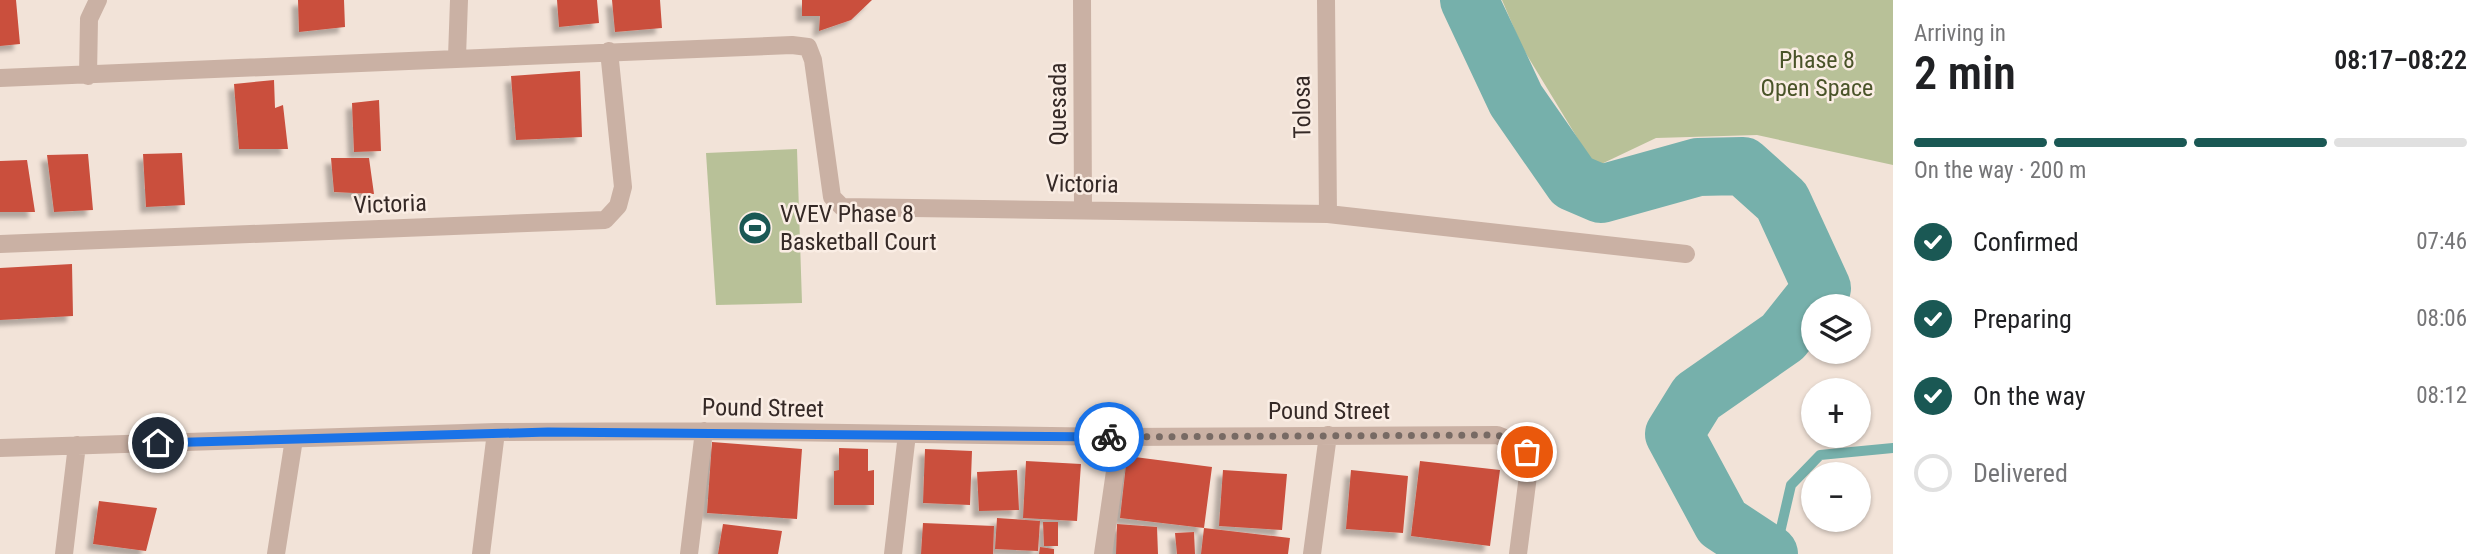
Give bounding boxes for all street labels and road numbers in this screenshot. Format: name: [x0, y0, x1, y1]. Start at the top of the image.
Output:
street label: Quesada: [1044, 62, 1072, 146]
street label: Tolosa: [1287, 75, 1317, 139]
street label: Victoria: [1045, 169, 1119, 199]
street label: Victoria: [353, 189, 427, 219]
street label: Pound Street: [702, 393, 824, 423]
street label: Pound Street: [1268, 397, 1390, 425]

